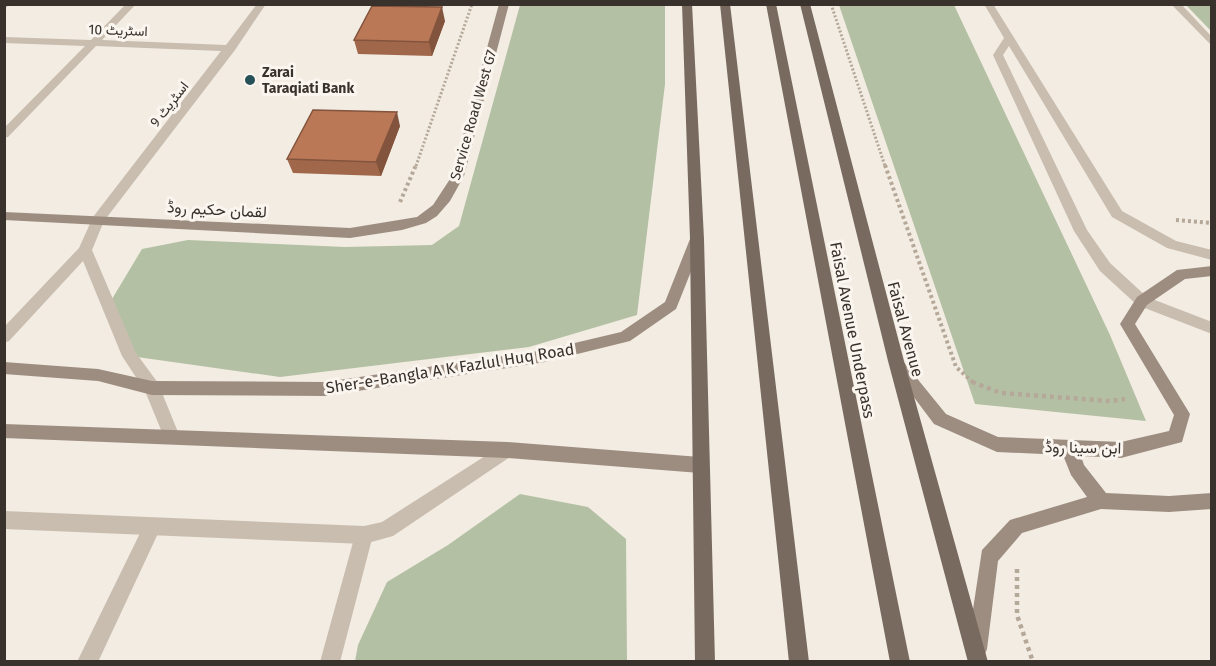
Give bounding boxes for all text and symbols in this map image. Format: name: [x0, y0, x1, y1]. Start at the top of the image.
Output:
street label: اسٹریٹ 10: [88, 21, 148, 40]
street label: Service Road West G7: [447, 48, 500, 182]
place label: Zarai Taraqiati Bank: [262, 64, 354, 97]
marker: Zarai Taraqiati Bank: [243, 73, 257, 87]
street label: اسٹریٹ 9: [146, 78, 192, 130]
street label: لقمان حکیم روڈ: [166, 197, 267, 223]
street label: Faisal Avenue Underpass: [826, 240, 879, 420]
street label: Faisal Avenue: [884, 279, 927, 379]
street label: Sher-e-Bangla A K Fazlul Huq Road: [325, 339, 576, 398]
street label: ابن سینا روڈ: [1045, 437, 1121, 459]

